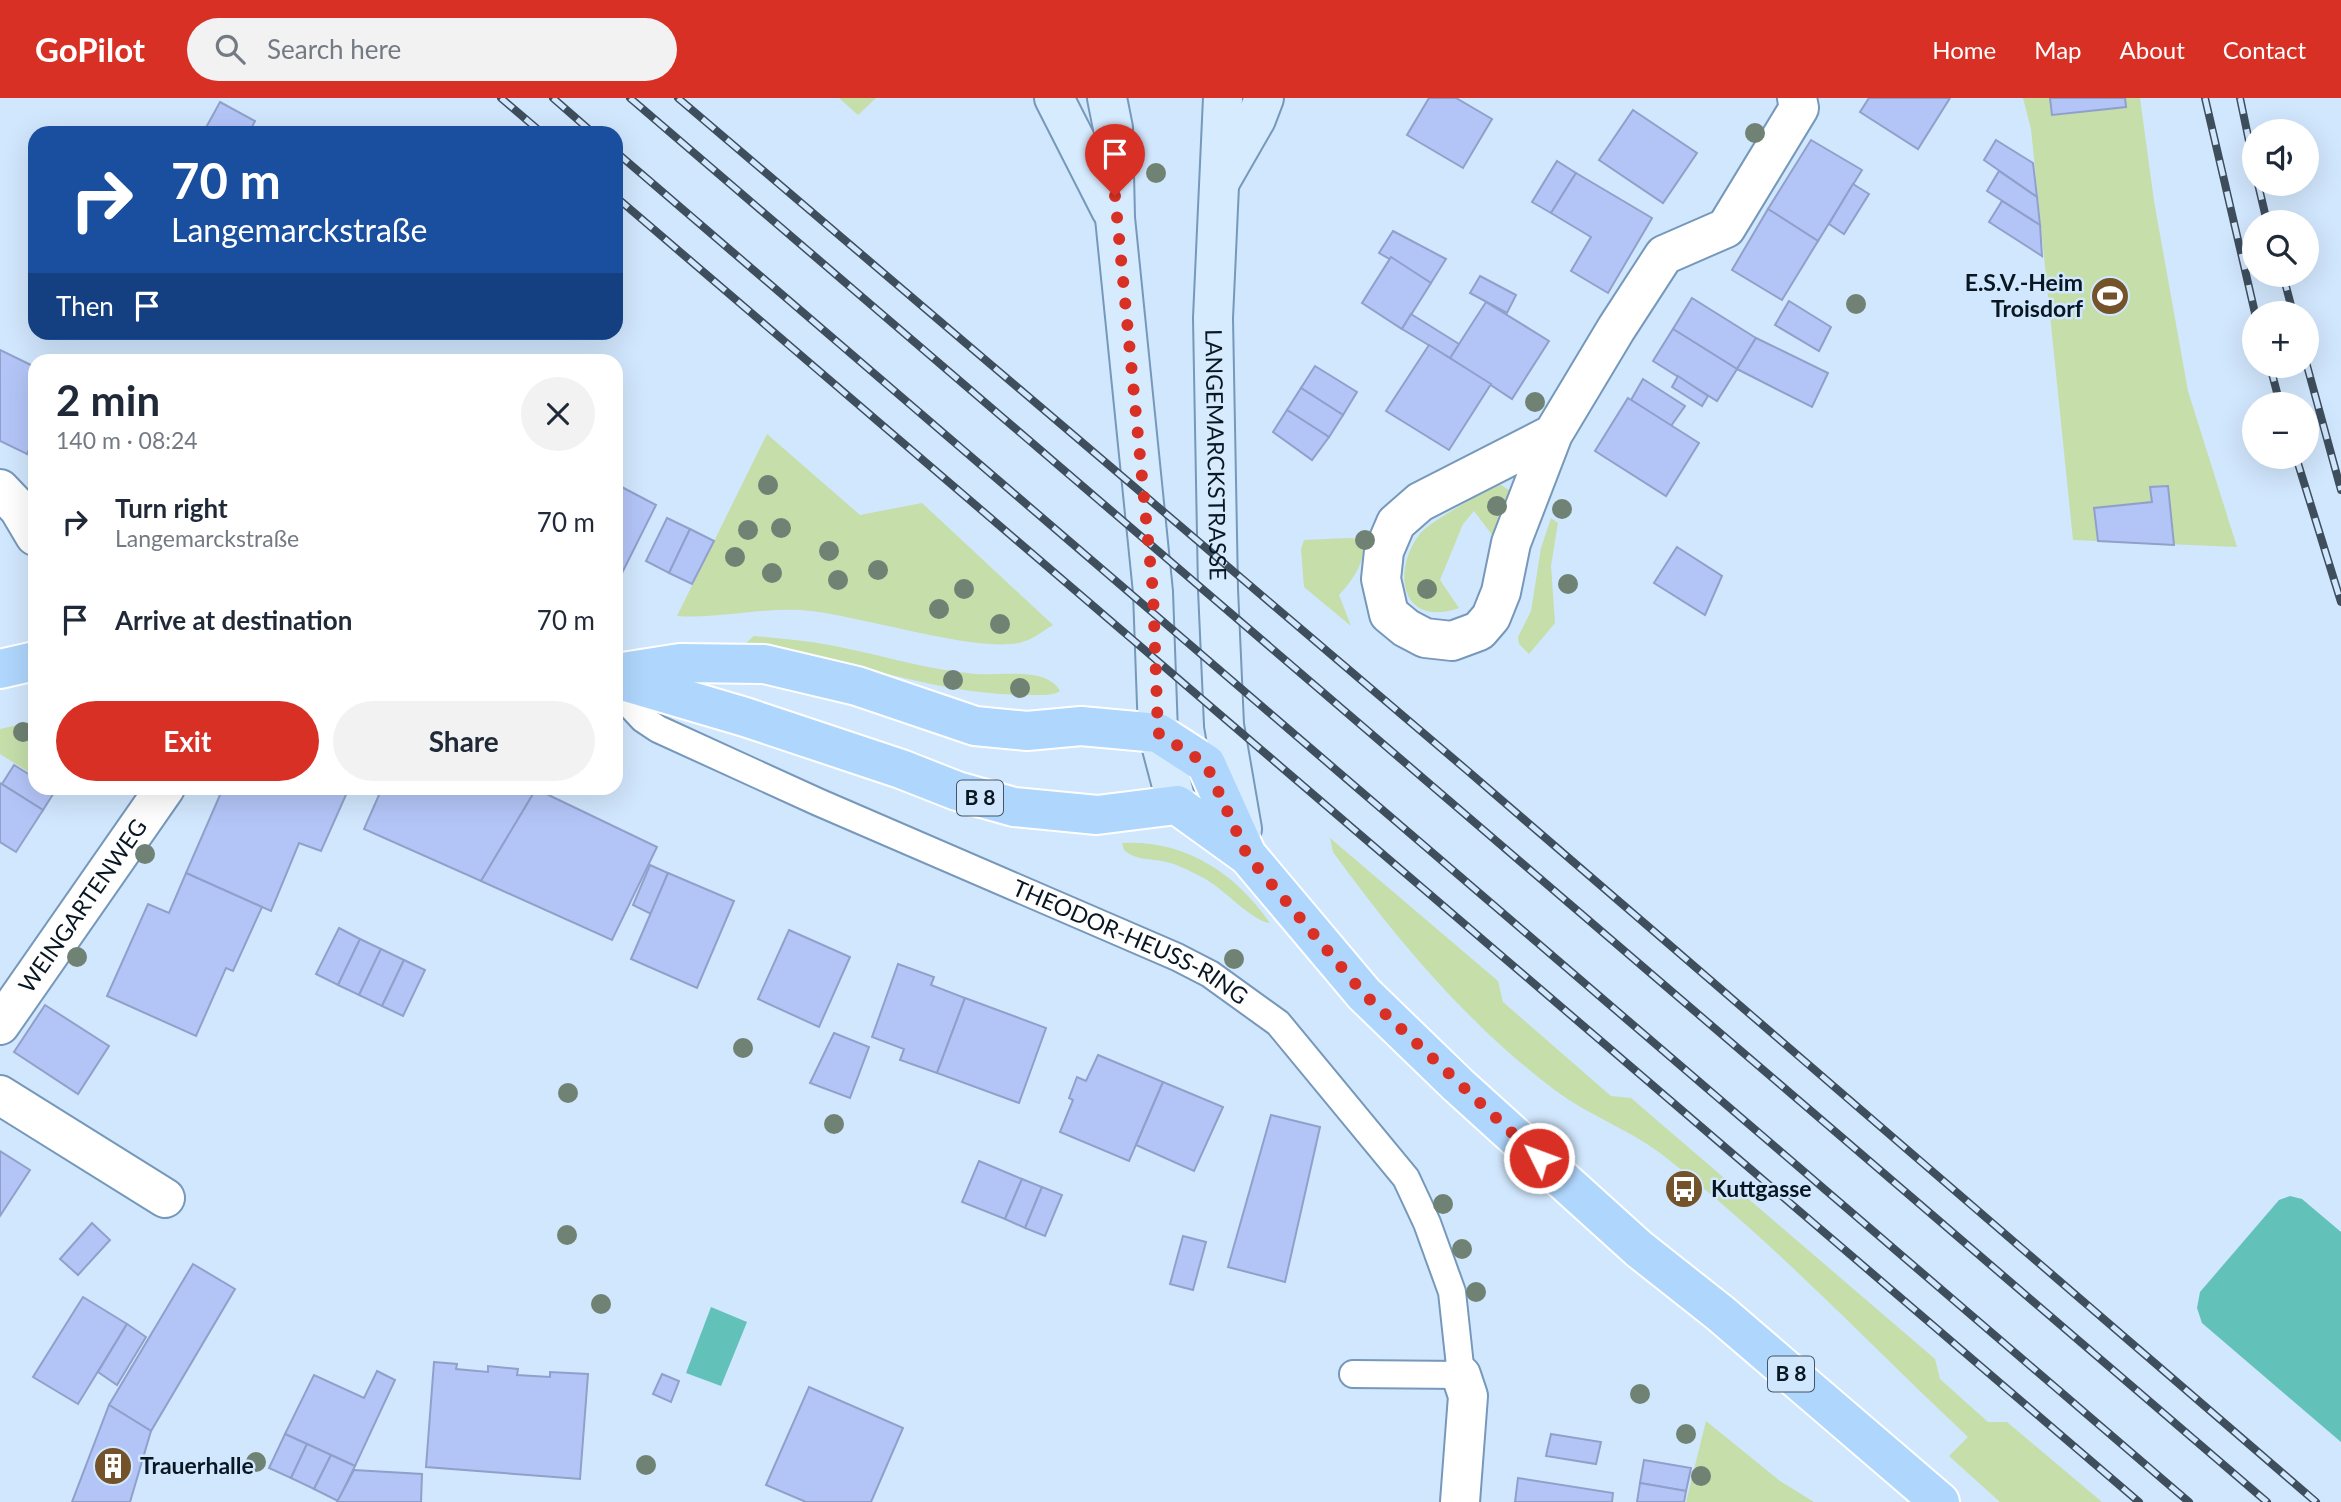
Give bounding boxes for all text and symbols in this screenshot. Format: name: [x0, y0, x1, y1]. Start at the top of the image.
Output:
search box: [187, 18, 677, 81]
text: GoPilot: [35, 29, 145, 69]
icon: search: [211, 30, 249, 68]
text: Search here: [267, 33, 401, 65]
text: Home: [1932, 35, 1996, 64]
text: Map: [2034, 35, 2082, 64]
text: About: [2120, 35, 2185, 64]
text: Contact: [2223, 35, 2306, 64]
map controls: [2242, 119, 2319, 469]
button: sound: [2242, 119, 2319, 196]
pin: [1085, 124, 1145, 196]
icon: arrive: [1096, 135, 1134, 173]
text: 70 m: [171, 151, 281, 209]
icon: right: [56, 154, 147, 245]
text: Langemarckstraße: [171, 210, 427, 249]
button: search: [2242, 210, 2319, 287]
place label: E.S.V.-Heim Troisdorf: [1965, 268, 2084, 322]
sports icon: E.S.V.-Heim Troisdorf: [2089, 275, 2131, 317]
icon: arrive: [128, 287, 166, 325]
text: Then: [56, 290, 114, 322]
button: +: [2242, 301, 2319, 378]
street label: LANGEMARCKSTRASSE: [1200, 329, 1233, 581]
text: 2 min: [56, 375, 160, 425]
button: close: [521, 377, 595, 451]
button: −: [2242, 392, 2319, 469]
text: 140 m · 08:24: [56, 426, 198, 454]
text: Turn right: [115, 492, 228, 524]
icon: right: [56, 503, 94, 541]
text: 70 m: [537, 506, 595, 538]
text: Langemarckstraße: [115, 524, 299, 552]
icon: arrive: [56, 601, 94, 639]
text: Arrive at destination: [115, 604, 352, 636]
text: 70 m: [537, 604, 595, 636]
button: Exit: [56, 701, 319, 781]
button: Share: [333, 701, 595, 781]
road number: B 8: [957, 780, 1003, 816]
street label: WEINGARTENWEG: [12, 813, 152, 998]
street label: THEODOR-HEUSS-RING: [1009, 873, 1254, 1010]
position arrow: [1502, 1121, 1576, 1195]
bus stop icon: Kuttgasse: [1663, 1168, 1705, 1210]
place label: Kuttgasse: [1711, 1174, 1812, 1202]
road number: B 8: [1768, 1356, 1814, 1392]
building icon: Trauerhalle: [92, 1445, 134, 1487]
place label: Trauerhalle: [140, 1451, 254, 1479]

